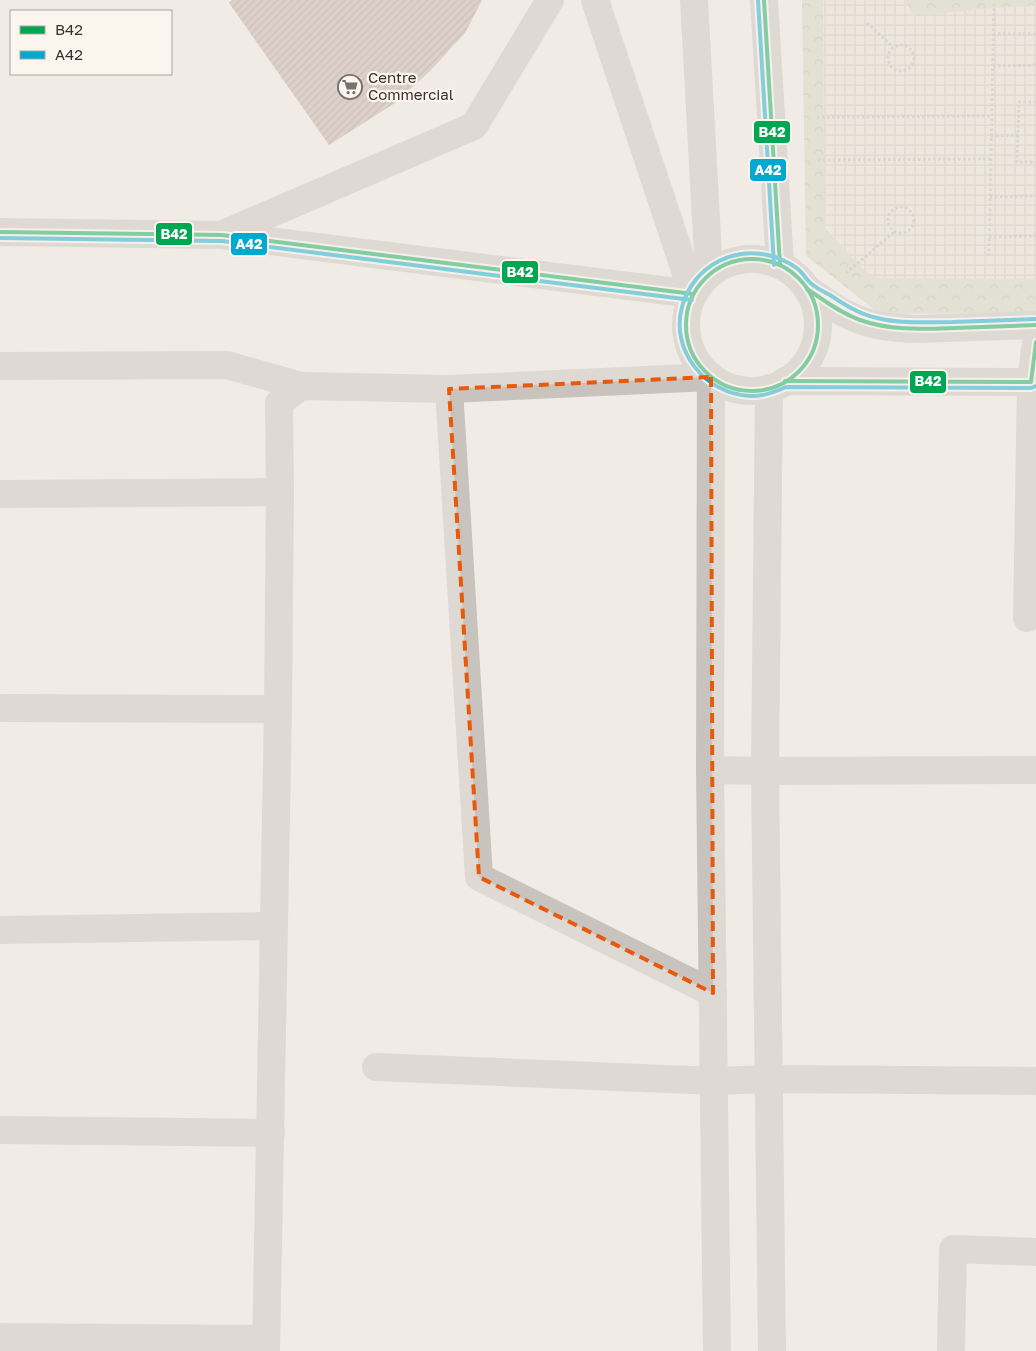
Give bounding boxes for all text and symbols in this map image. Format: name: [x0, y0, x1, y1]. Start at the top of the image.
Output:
legend: [10, 10, 172, 75]
text: B42: [55, 20, 83, 38]
text: A42: [55, 45, 83, 63]
place label: Centre Commercial: [368, 68, 454, 103]
supermarket icon: Centre Commercial: [337, 74, 363, 100]
line badge: B42: [753, 120, 791, 144]
text: B42: [758, 123, 786, 140]
line badge: A42: [749, 158, 787, 182]
text: A42: [754, 161, 782, 178]
line badge: B42: [155, 222, 193, 246]
text: B42: [160, 225, 188, 242]
line badge: A42: [230, 232, 268, 256]
text: A42: [235, 235, 263, 252]
line badge: B42: [501, 260, 539, 284]
text: B42: [506, 263, 534, 280]
line badge: B42: [909, 370, 947, 394]
text: B42: [914, 372, 942, 389]

